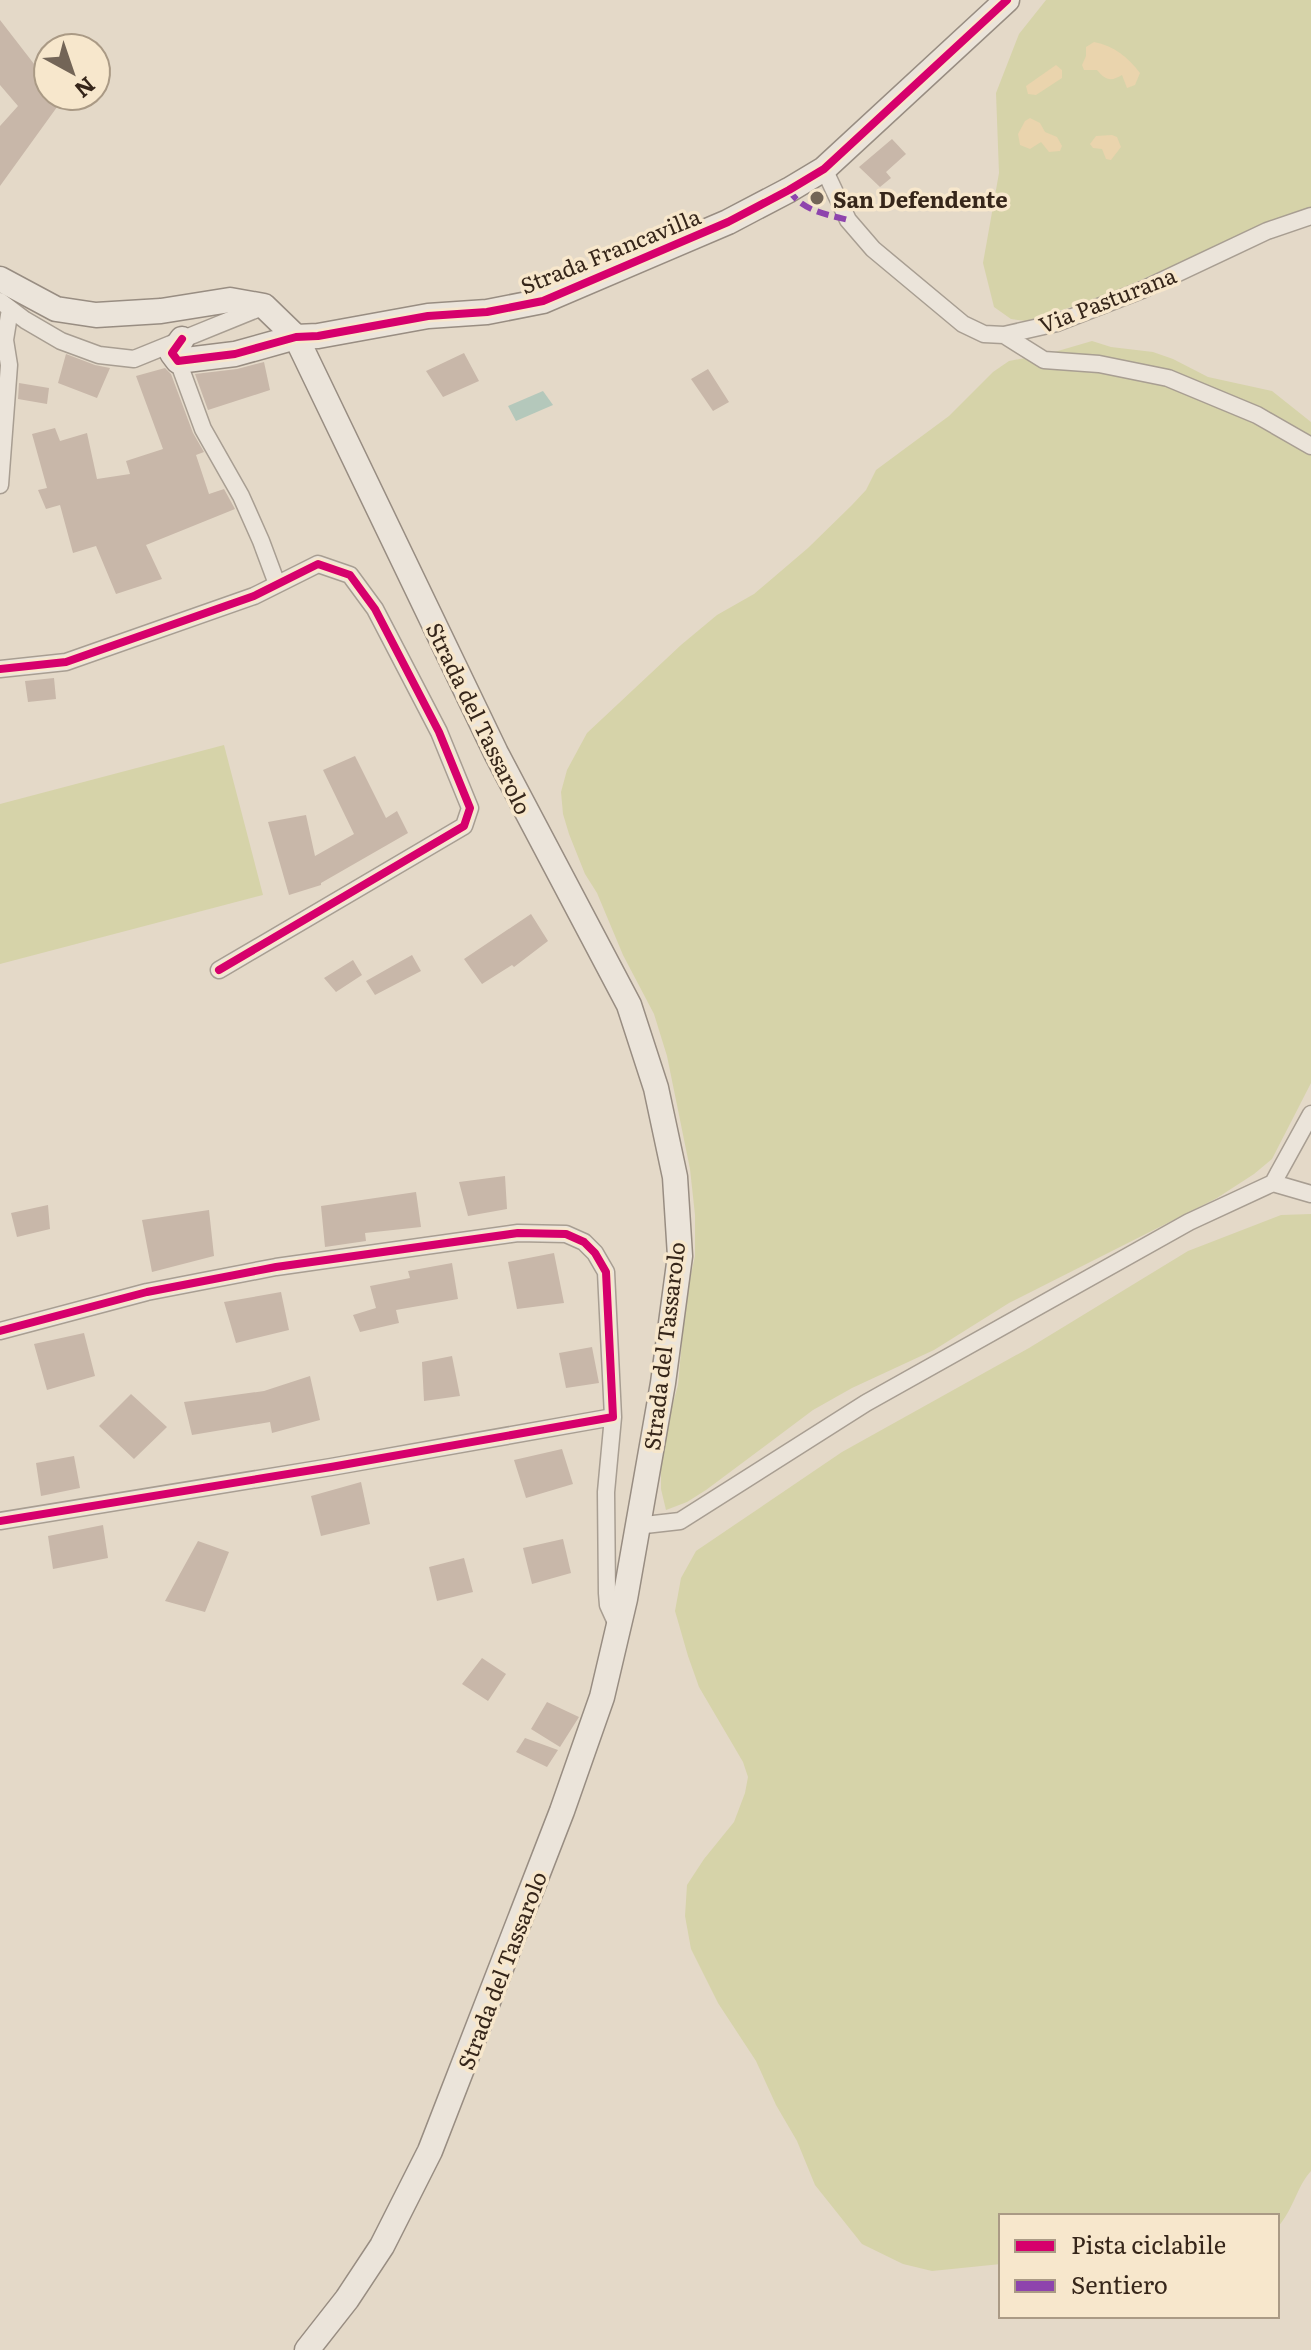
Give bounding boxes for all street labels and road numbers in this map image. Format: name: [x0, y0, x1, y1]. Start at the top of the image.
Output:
street label: Strada Francavilla: [515, 199, 705, 301]
street label: Via Pasturana: [1033, 258, 1181, 340]
street label: Strada del Tassarolo: [419, 616, 541, 820]
street label: Strada del Tassarolo: [634, 1240, 692, 1452]
street label: Strada del Tassarolo: [448, 1866, 554, 2074]

